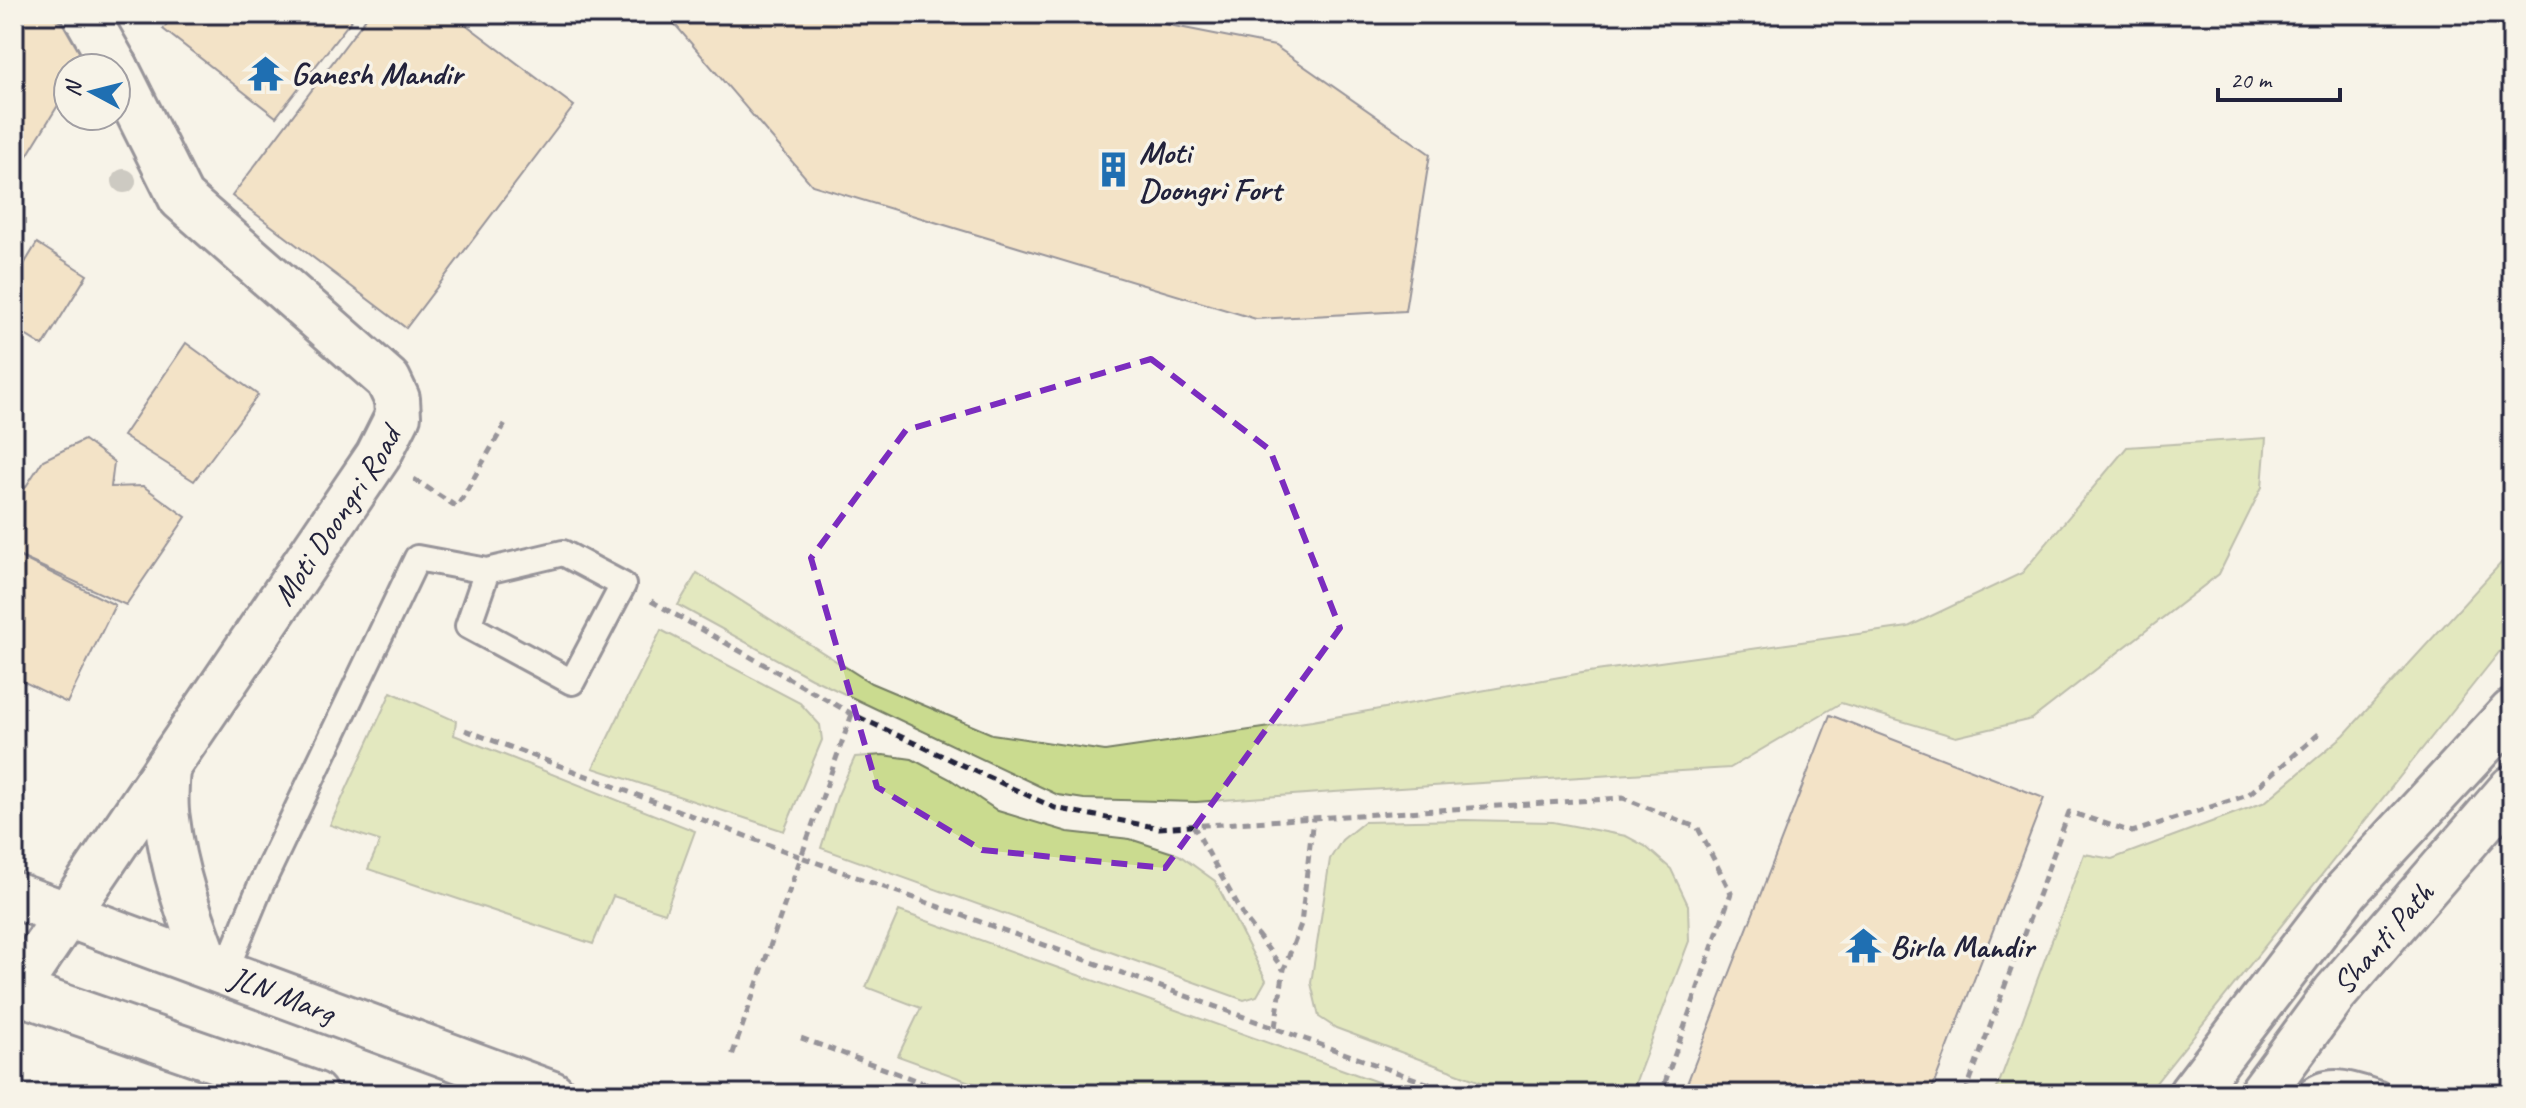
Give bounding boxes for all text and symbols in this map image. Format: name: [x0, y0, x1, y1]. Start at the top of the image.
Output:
north arrow: [52, 52, 132, 132]
scale bar: [2218, 52, 2340, 102]
place label: Ganesh Mandir: [291, 53, 466, 94]
temple icon: Ganesh Mandir: [246, 54, 284, 92]
text: 20 m: [2230, 65, 2273, 95]
text: N: [58, 78, 88, 98]
place label: Moti Doongri Fort: [1139, 132, 1285, 210]
building icon: Moti Doongri Fort: [1094, 151, 1132, 189]
street label: Moti Doongri Road: [263, 415, 412, 613]
street label: Shanti Path: [2323, 872, 2443, 1003]
place label: Birla Mandir: [1890, 926, 2037, 967]
temple icon: Birla Mandir: [1845, 927, 1883, 965]
street label: JLN Marg: [222, 955, 343, 1033]

